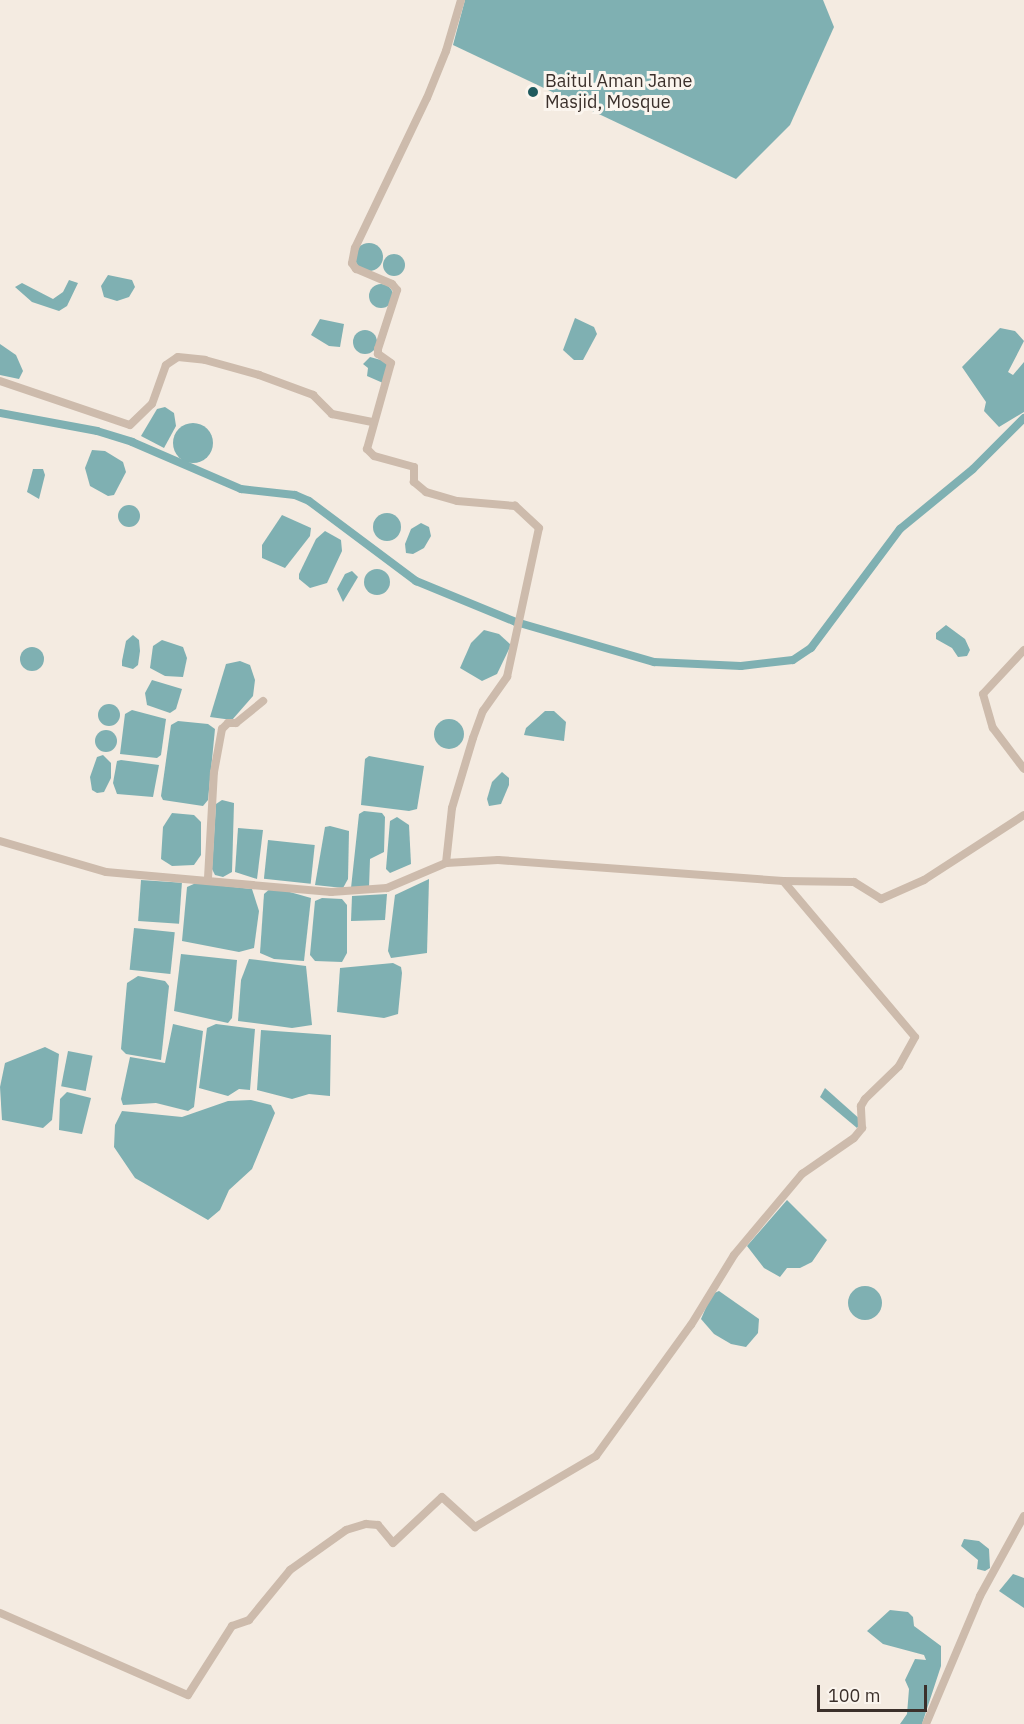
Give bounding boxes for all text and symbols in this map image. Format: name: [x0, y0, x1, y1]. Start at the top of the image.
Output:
place label: Baitul Aman Jame Masjid, Mosque: [545, 71, 692, 113]
marker: Baitul Aman Jame Masjid, Mosque: [526, 85, 540, 99]
scale bar: [820, 1673, 930, 1711]
text: 100 m: [828, 1684, 880, 1707]

